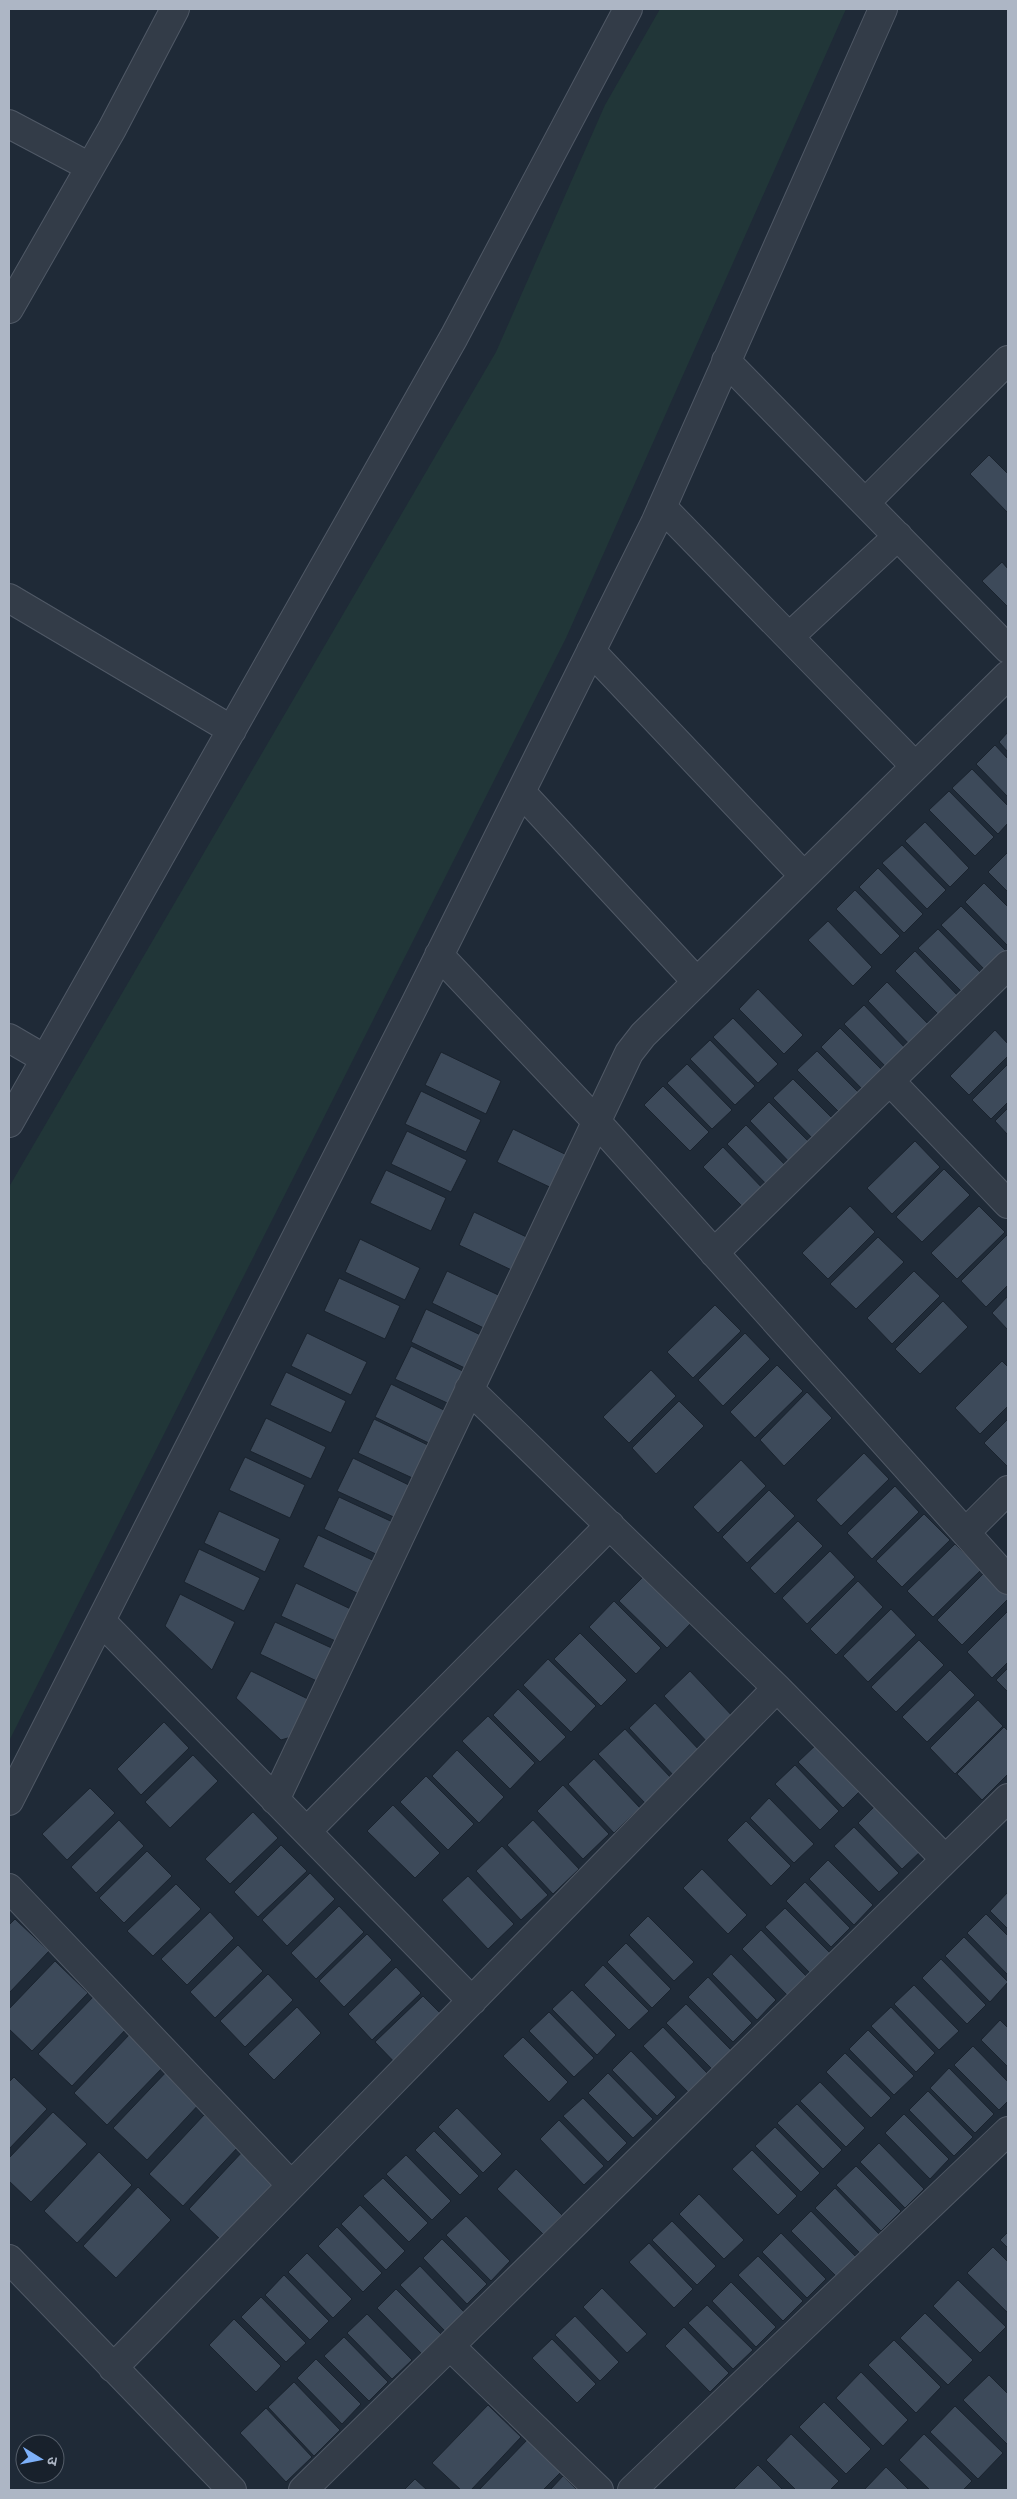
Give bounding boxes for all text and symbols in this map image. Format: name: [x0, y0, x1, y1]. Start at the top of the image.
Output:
north arrow: [15, 2434, 65, 2484]
text: उ: [44, 2456, 62, 2468]

